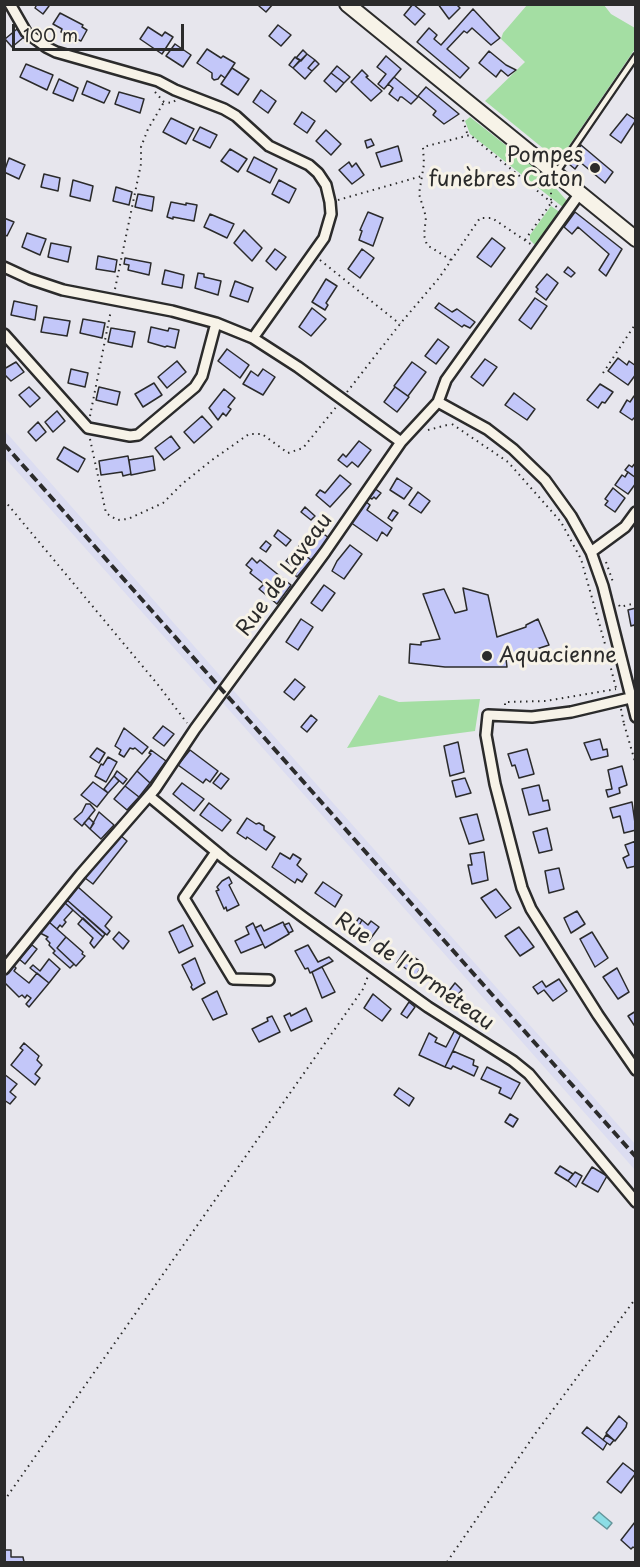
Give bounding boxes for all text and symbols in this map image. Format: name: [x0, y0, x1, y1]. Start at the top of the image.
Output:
scale bar: [15, 12, 188, 50]
text: 100 m: [23, 21, 78, 48]
place label: Pompes funèbres Caton: [429, 143, 583, 193]
marker: Pompes funèbres Caton: [588, 161, 602, 175]
street label: Rue de Laveau: [232, 509, 338, 641]
place label: Aquacienne: [499, 643, 617, 669]
marker: Aquacienne: [480, 649, 494, 663]
street label: Rue de l'Ormeteau: [330, 908, 498, 1036]

